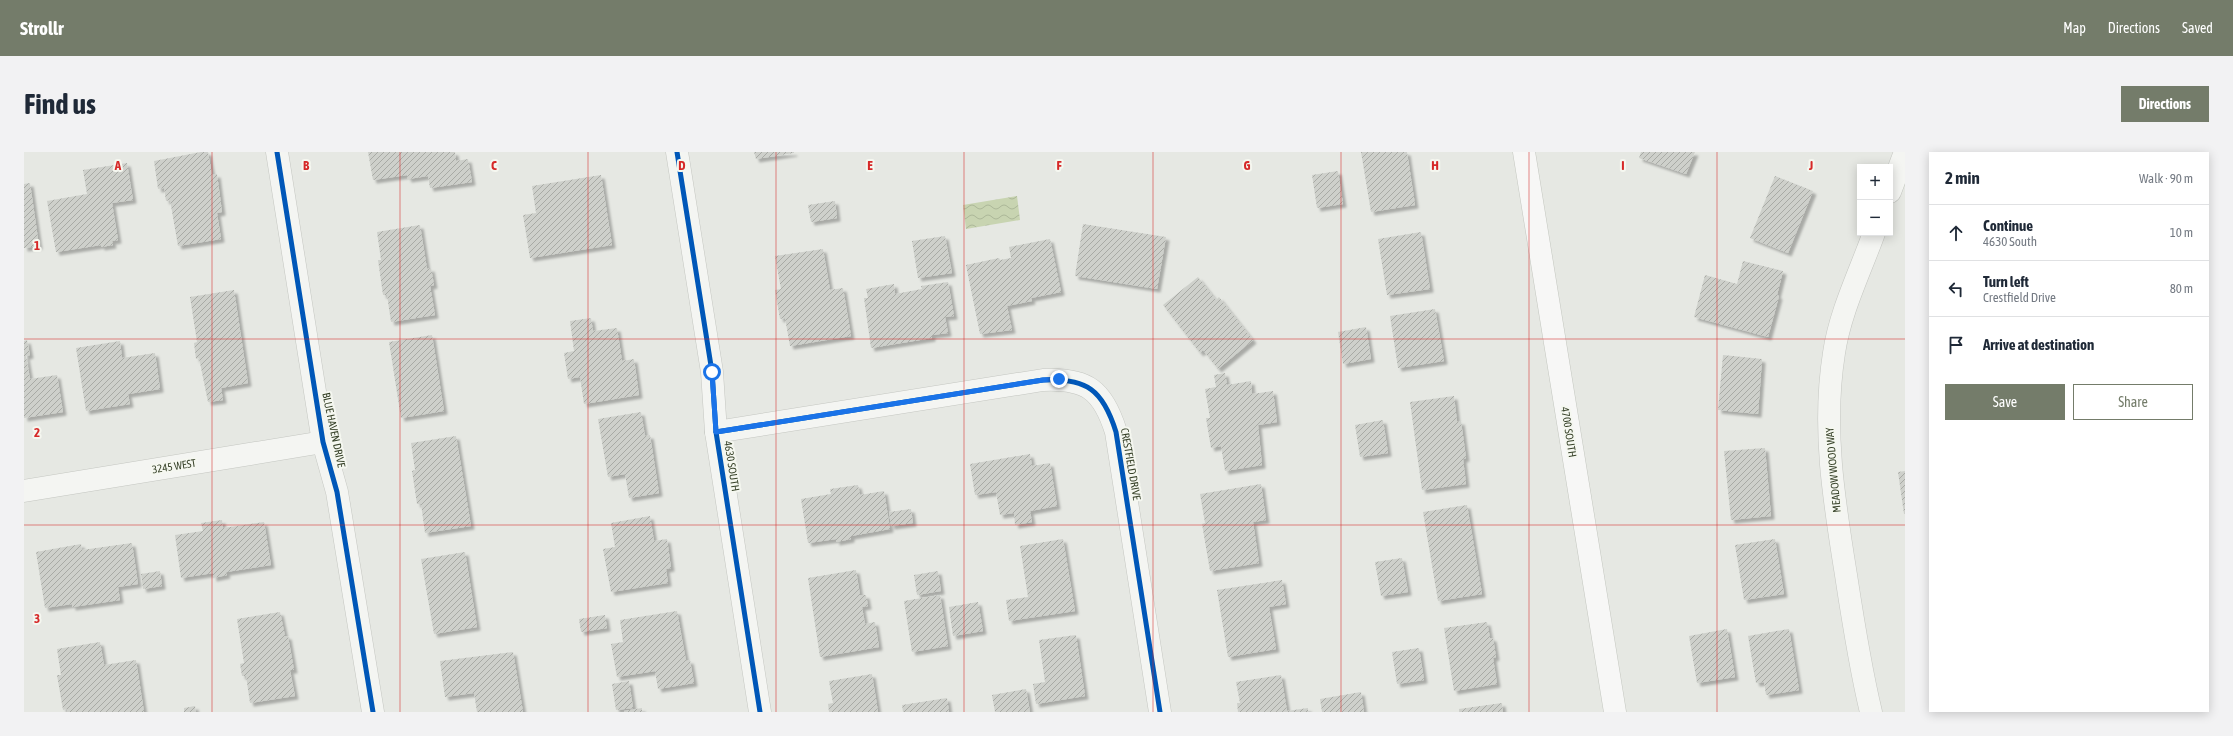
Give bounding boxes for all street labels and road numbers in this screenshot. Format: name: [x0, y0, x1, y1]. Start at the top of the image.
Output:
street label: BLUE HAVEN DRIVE: [320, 391, 348, 469]
street label: 4700 SOUTH: [1559, 406, 1579, 458]
street label: CRESTFIELD DRIVE: [1119, 427, 1143, 501]
street label: MEADOW WOOD WAY: [1823, 427, 1843, 513]
street label: 4630 SOUTH: [722, 440, 742, 492]
street label: 3245 WEST: [151, 457, 197, 475]

